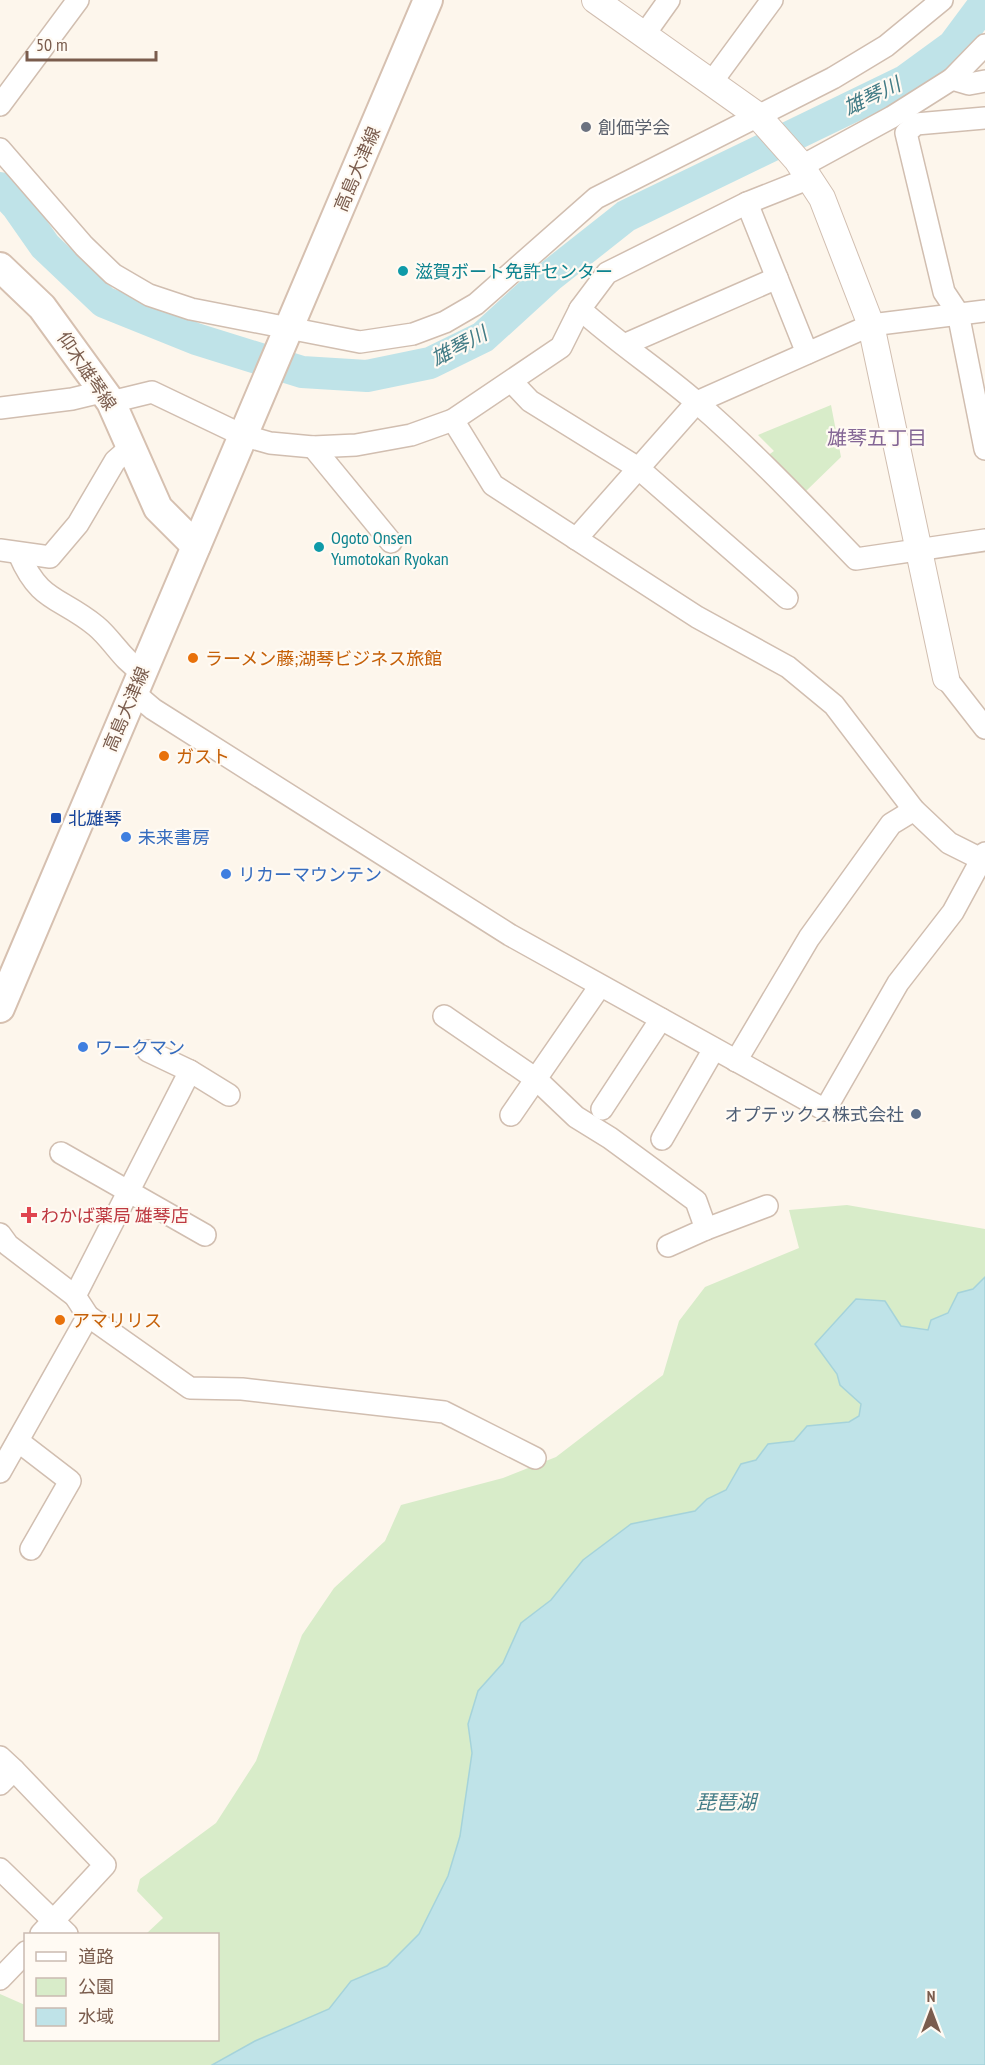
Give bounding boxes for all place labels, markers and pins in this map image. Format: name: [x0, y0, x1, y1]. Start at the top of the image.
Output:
place label: 創価学会: [598, 116, 670, 139]
marker: 創価学会: [579, 120, 593, 134]
place label: 滋賀ボート免許センター: [415, 260, 613, 283]
marker: 滋賀ボート免許センター: [396, 264, 410, 278]
place label: Ogoto Onsen Yumotokan Ryokan: [331, 526, 449, 570]
marker: Ogoto Onsen Yumotokan Ryokan: [312, 540, 326, 554]
place label: ラーメン藤;湖琴ビジネス旅館: [205, 647, 442, 670]
marker: ラーメン藤;湖琴ビジネス旅館: [186, 651, 200, 665]
place label: ガスト: [176, 745, 230, 768]
marker: ガスト: [157, 749, 171, 763]
place label: 北雄琴: [68, 807, 122, 830]
marker: 北雄琴: [49, 811, 63, 825]
place label: 未来書房: [138, 826, 210, 849]
marker: 未来書房: [119, 830, 133, 844]
place label: リカーマウンテン: [238, 863, 382, 886]
marker: リカーマウンテン: [219, 867, 233, 881]
place label: ワークマン: [95, 1036, 185, 1059]
marker: ワークマン: [76, 1040, 90, 1054]
place label: オプテックス株式会社: [725, 1103, 904, 1126]
marker: オプテックス株式会社: [909, 1107, 923, 1121]
place label: わかば薬局 雄琴店: [41, 1204, 189, 1227]
marker: わかば薬局 雄琴店: [22, 1208, 36, 1222]
place label: アマリリス: [72, 1309, 162, 1332]
marker: アマリリス: [53, 1313, 67, 1327]

